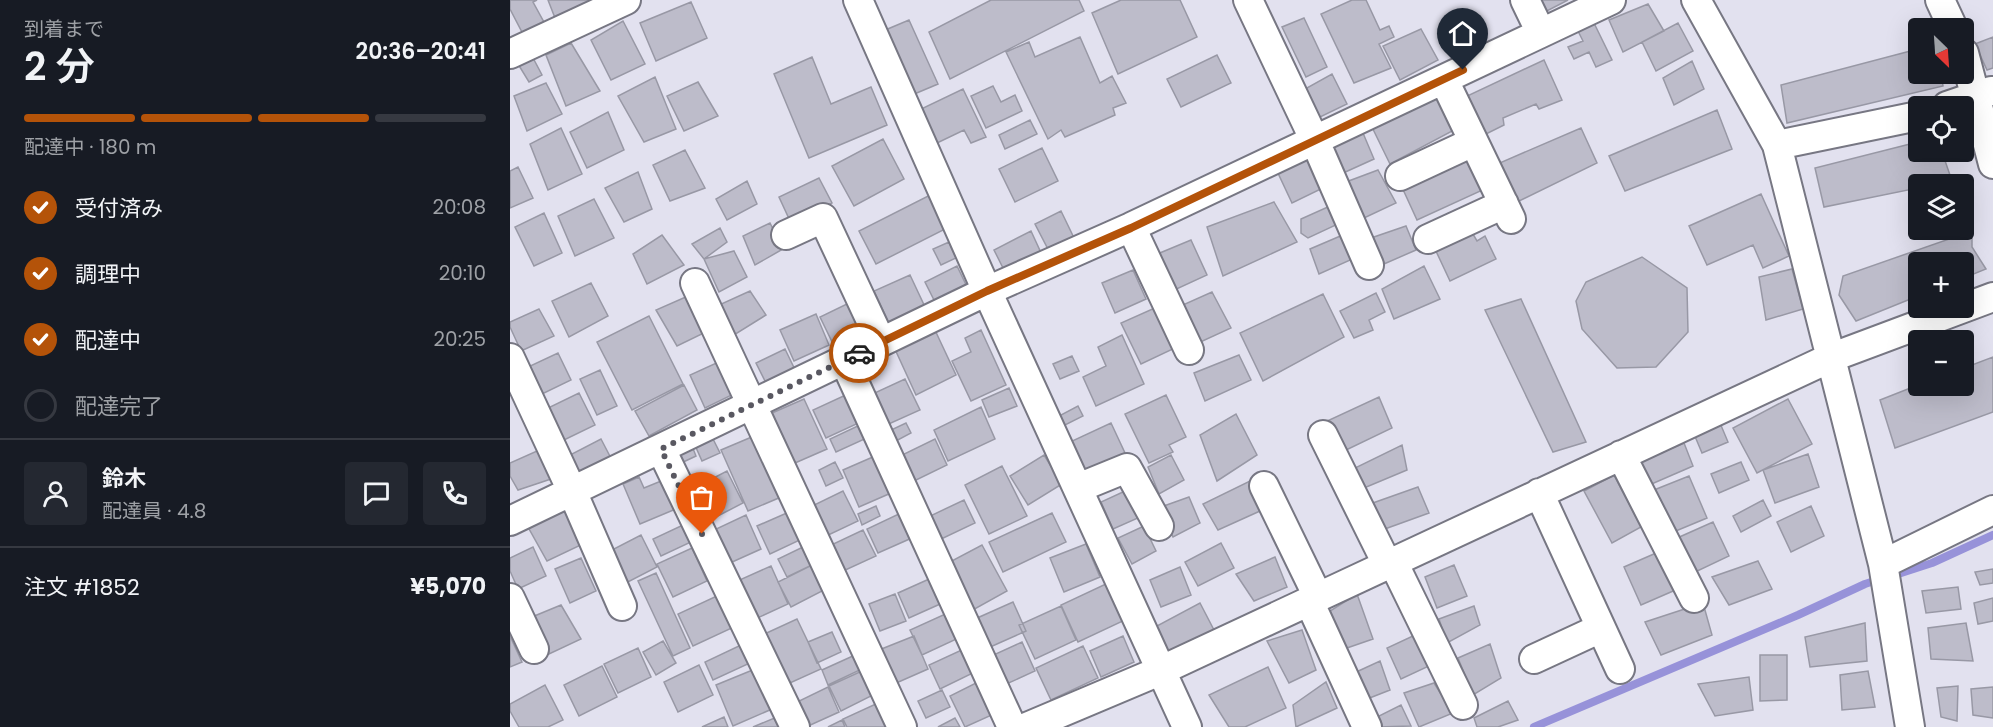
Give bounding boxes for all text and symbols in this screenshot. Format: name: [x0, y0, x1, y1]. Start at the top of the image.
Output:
pin: [1437, 8, 1488, 70]
text: 到着まで: [24, 15, 104, 43]
icon: home: [1446, 17, 1479, 50]
north arrow: [1908, 18, 1974, 84]
map controls: [1908, 18, 1974, 396]
text: 20:36–20:41: [356, 36, 486, 67]
text: 2 分: [24, 39, 95, 94]
button: locate: [1908, 96, 1974, 162]
text: 配達中 · 180 m: [24, 133, 156, 161]
button: layers: [1908, 174, 1974, 240]
icon: check: [24, 191, 57, 224]
text: 受付済み: [75, 193, 163, 224]
text: 20:08: [433, 193, 486, 221]
button: +: [1908, 252, 1974, 318]
icon: check: [24, 257, 57, 290]
text: 調理中: [75, 259, 141, 290]
text: 20:10: [439, 259, 486, 287]
icon: check: [24, 323, 57, 356]
courier: [829, 323, 889, 383]
text: 配達中: [75, 325, 141, 356]
text: 20:25: [434, 325, 486, 353]
button: −: [1908, 330, 1974, 396]
icon: car: [843, 337, 876, 370]
text: 配達完了: [75, 391, 163, 422]
button: person: [24, 462, 87, 525]
button: chat: [345, 462, 408, 525]
button: phone: [423, 462, 486, 525]
text: 鈴木: [102, 463, 146, 494]
pin: [676, 472, 727, 534]
icon: bag: [685, 481, 718, 514]
text: 配達員 · 4.8: [102, 497, 206, 525]
text: ¥5,070: [410, 571, 486, 602]
text: 注文 #1852: [24, 572, 140, 603]

